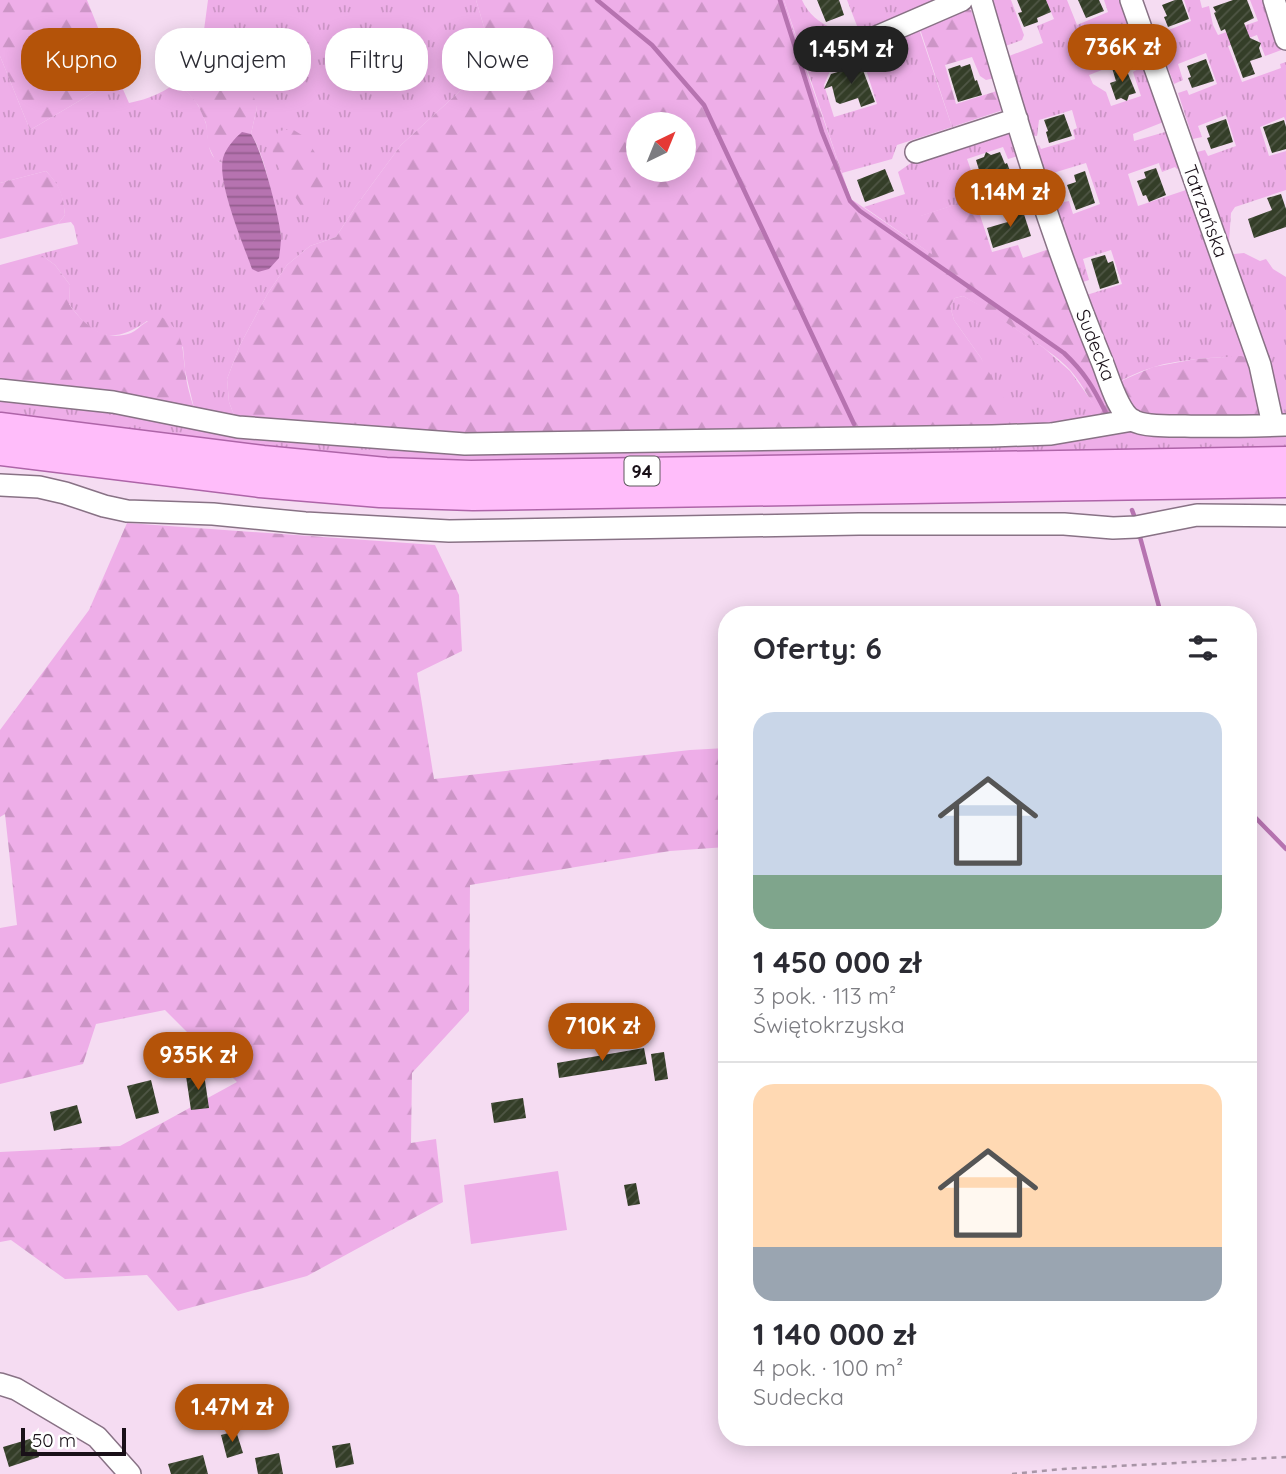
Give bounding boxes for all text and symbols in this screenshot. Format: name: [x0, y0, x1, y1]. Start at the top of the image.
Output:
pin: 736K zł: [1057, 24, 1187, 84]
pin: 1.45M zł: [779, 27, 923, 86]
chip: Kupno: [21, 28, 141, 91]
chip: Wynajem: [155, 28, 311, 91]
chip: Filtry: [325, 28, 428, 91]
chip: Nowe: [442, 28, 553, 91]
text: 736K zł: [1084, 32, 1160, 61]
text: 1.45M zł: [809, 34, 893, 63]
north arrow: [626, 112, 696, 182]
map controls: [626, 112, 696, 182]
street label: Tatrzańska: [1178, 161, 1234, 261]
pin: 1.14M zł: [938, 170, 1082, 229]
text: 1.14M zł: [971, 177, 1049, 206]
street label: Sudecka: [1071, 306, 1121, 384]
road number: 94: [624, 457, 660, 486]
text: Oferty: 6: [753, 629, 882, 667]
icon: filters: [1184, 629, 1222, 667]
icon: home: [925, 758, 1051, 884]
text: 1 450 000 zł: [753, 943, 921, 981]
text: 3 pok. · 113 m²: [753, 981, 896, 1010]
pin: 710K zł: [537, 1004, 667, 1063]
text: Świętokrzyska: [753, 1010, 905, 1039]
text: 710K zł: [564, 1011, 640, 1040]
pin: 935K zł: [133, 1032, 263, 1092]
text: 935K zł: [159, 1040, 237, 1069]
icon: home: [925, 1130, 1051, 1256]
text: 1 140 000 zł: [753, 1315, 915, 1353]
text: 4 pok. · 100 m²: [753, 1353, 903, 1382]
text: Sudecka: [753, 1382, 844, 1411]
pin: 1.47M zł: [160, 1384, 304, 1444]
text: 1.47M zł: [191, 1392, 273, 1421]
scale bar: [21, 1425, 126, 1457]
text: 50 m: [32, 1428, 76, 1452]

